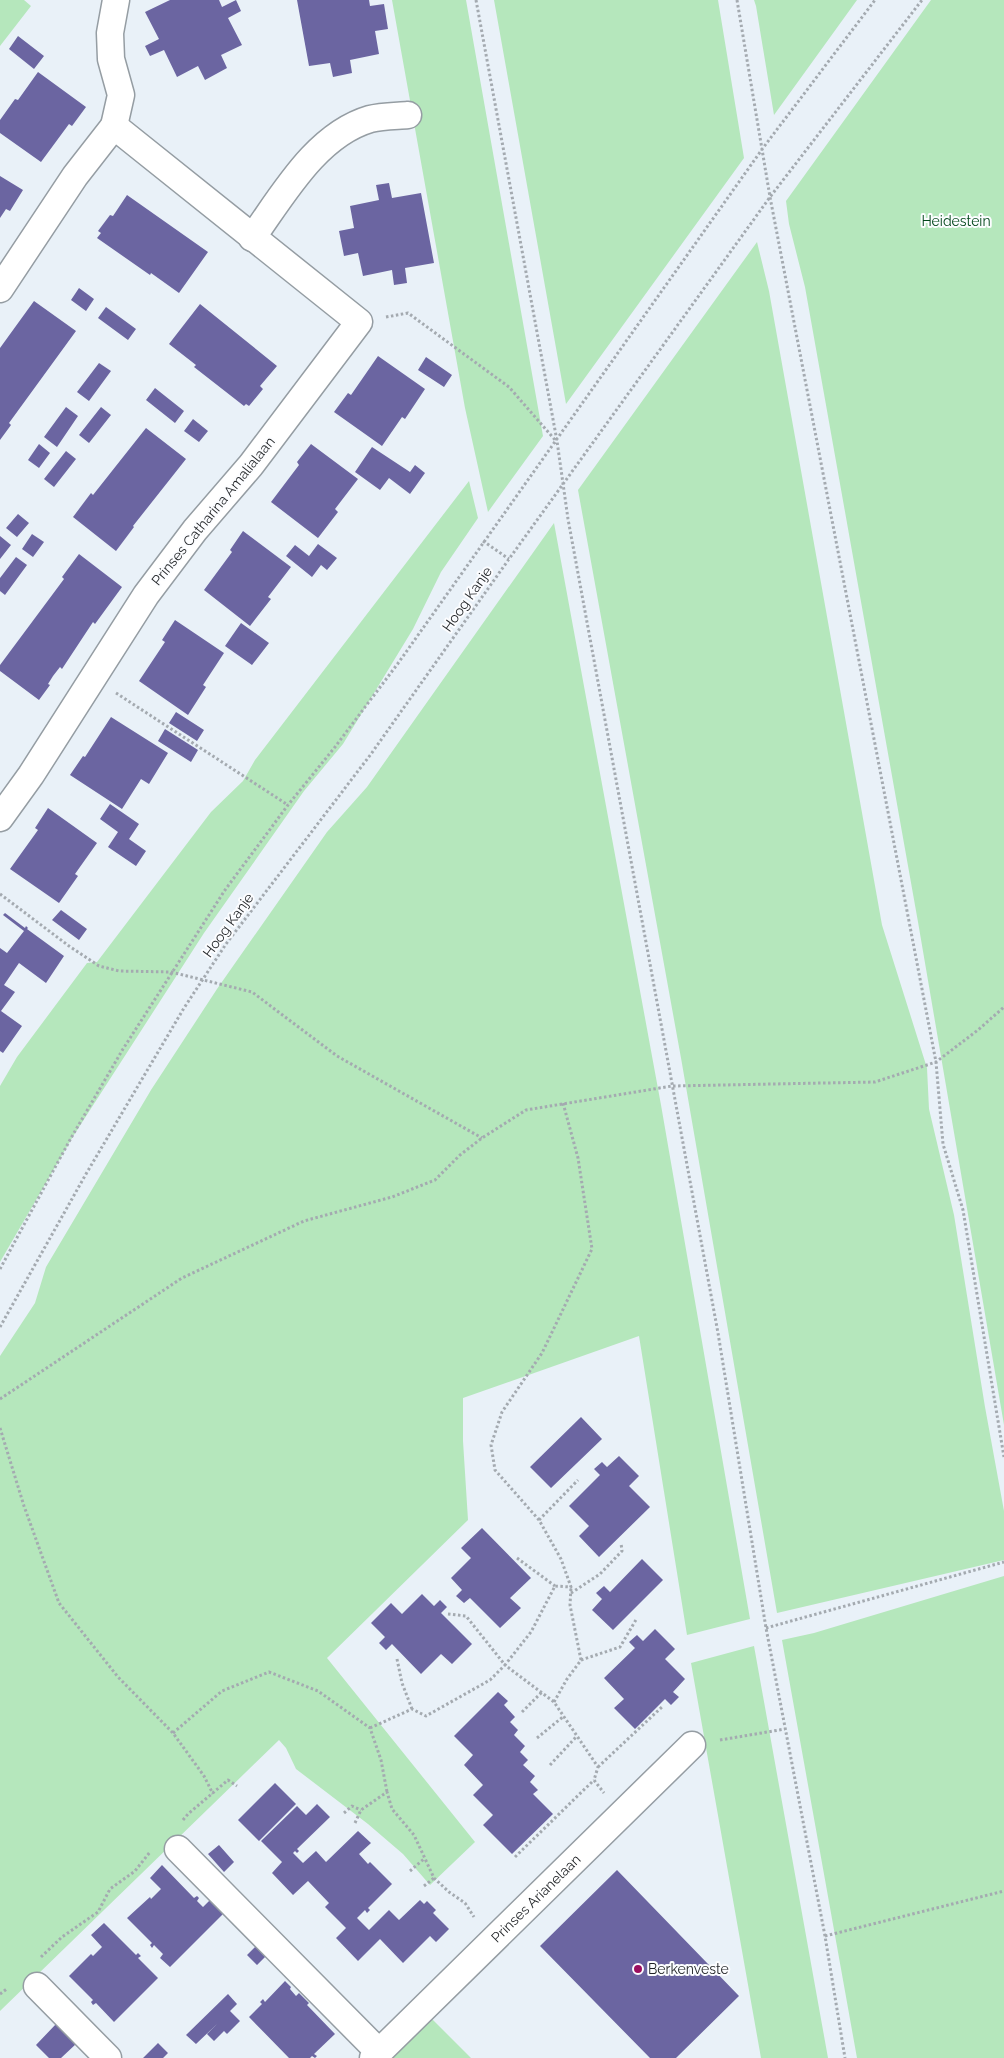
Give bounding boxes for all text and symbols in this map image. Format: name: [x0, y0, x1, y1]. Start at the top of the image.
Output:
park label: Heidestein: [921, 213, 991, 229]
street label: Prinses Catharina Amalialaan: [148, 434, 278, 588]
street label: Hoog Kanje: [439, 564, 495, 634]
street label: Hoog Kanje: [199, 890, 257, 960]
street label: Prinses Arianelaan: [488, 1851, 584, 1946]
place label: Berkenveste: [648, 1961, 729, 1977]
marker: Berkenveste: [632, 1963, 644, 1975]

